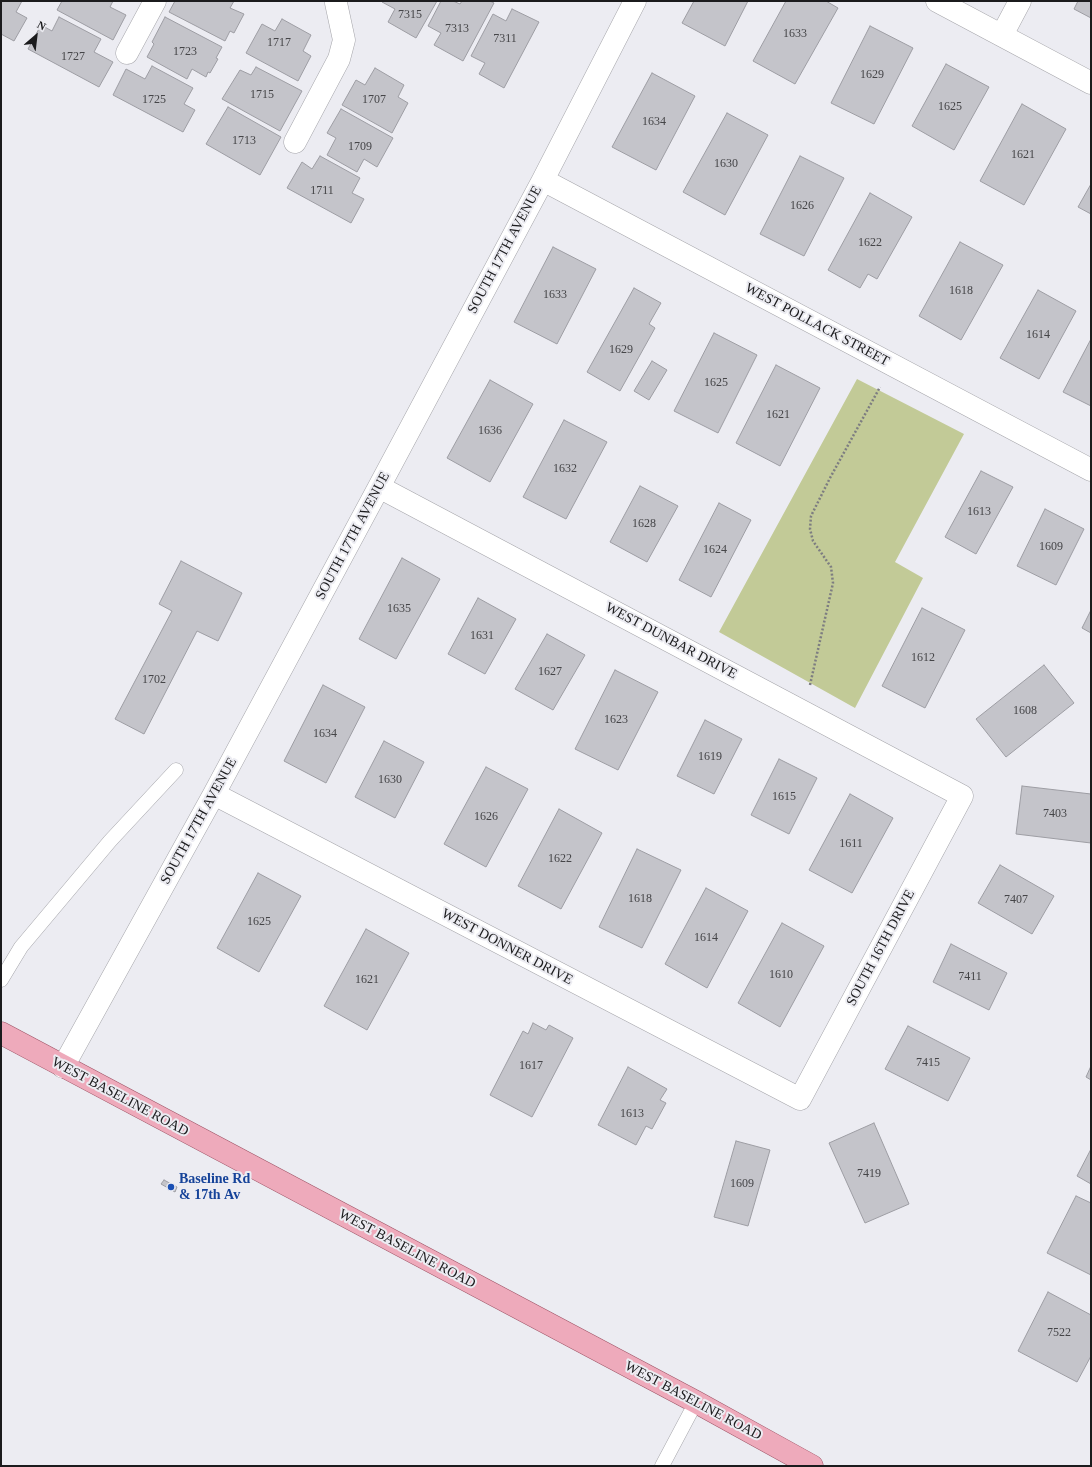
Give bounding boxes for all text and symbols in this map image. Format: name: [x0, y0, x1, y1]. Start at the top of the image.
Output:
house number: 7315: [398, 8, 422, 22]
north arrow: [16, 16, 56, 56]
text: N: [35, 18, 48, 33]
house number: 7313: [445, 22, 469, 36]
house number: 1633: [783, 27, 807, 41]
house number: 7311: [493, 32, 517, 46]
house number: 1717: [267, 36, 291, 50]
house number: 1723: [173, 45, 197, 59]
house number: 1727: [61, 50, 85, 64]
house number: 1629: [860, 68, 884, 82]
house number: 1715: [250, 88, 274, 102]
house number: 1725: [142, 93, 166, 107]
house number: 1707: [362, 93, 386, 107]
house number: 1625: [938, 100, 962, 114]
house number: 1634: [642, 115, 666, 129]
house number: 1713: [232, 134, 256, 148]
house number: 1709: [348, 140, 372, 154]
house number: 1621: [1011, 148, 1035, 162]
house number: 1630: [714, 157, 738, 171]
street label: SOUTH 17TH AVENUE: [464, 183, 546, 317]
house number: 1711: [310, 184, 334, 198]
house number: 1626: [790, 199, 814, 213]
house number: 1622: [858, 236, 882, 250]
street label: WEST POLLACK STREET: [742, 280, 892, 370]
house number: 1618: [949, 284, 973, 298]
house number: 1633: [543, 288, 567, 302]
house number: 1614: [1026, 328, 1050, 342]
house number: 1629: [609, 343, 633, 357]
house number: 1625: [704, 376, 728, 390]
house number: 1621: [766, 408, 790, 422]
house number: 1636: [478, 424, 502, 438]
house number: 1632: [553, 462, 577, 476]
street label: SOUTH 17TH AVENUE: [312, 469, 394, 603]
house number: 1613: [967, 505, 991, 519]
house number: 1628: [632, 517, 656, 531]
house number: 1609: [1039, 540, 1063, 554]
house number: 1624: [703, 543, 727, 557]
street label: WEST DUNBAR DRIVE: [602, 599, 740, 683]
house number: 1635: [387, 602, 411, 616]
house number: 1631: [470, 629, 494, 643]
house number: 1612: [911, 651, 935, 665]
house number: 1627: [538, 665, 562, 679]
house number: 1702: [142, 673, 166, 687]
house number: 1608: [1013, 704, 1037, 718]
house number: 1623: [604, 713, 628, 727]
house number: 1634: [313, 727, 337, 741]
house number: 1619: [698, 750, 722, 764]
street label: SOUTH 17TH AVENUE: [157, 755, 241, 887]
house number: 1630: [378, 773, 402, 787]
house number: 1615: [772, 790, 796, 804]
house number: 7403: [1043, 807, 1067, 821]
house number: 1626: [474, 810, 498, 824]
house number: 1611: [839, 837, 863, 851]
house number: 1622: [548, 852, 572, 866]
street label: SOUTH 16TH DRIVE: [843, 887, 919, 1009]
house number: 1618: [628, 892, 652, 906]
house number: 7407: [1004, 893, 1028, 907]
street label: WEST DONNER DRIVE: [439, 905, 575, 989]
house number: 1625: [247, 915, 271, 929]
house number: 1614: [694, 931, 718, 945]
house number: 1610: [769, 968, 793, 982]
house number: 7411: [958, 970, 982, 984]
house number: 1621: [355, 973, 379, 987]
street label: WEST BASELINE ROAD: [49, 1054, 191, 1140]
house number: 7415: [916, 1056, 940, 1070]
house number: 1617: [519, 1059, 543, 1073]
house number: 1613: [620, 1107, 644, 1121]
house number: 7419: [857, 1167, 881, 1181]
place label: Baseline Rd & 17th Av: [179, 1171, 250, 1204]
house number: 1609: [730, 1177, 754, 1191]
marker: Baseline Rd & 17th Av: [166, 1182, 176, 1192]
street label: WEST BASELINE ROAD: [336, 1206, 478, 1292]
house number: 7522: [1047, 1326, 1071, 1340]
street label: WEST BASELINE ROAD: [622, 1358, 764, 1444]

